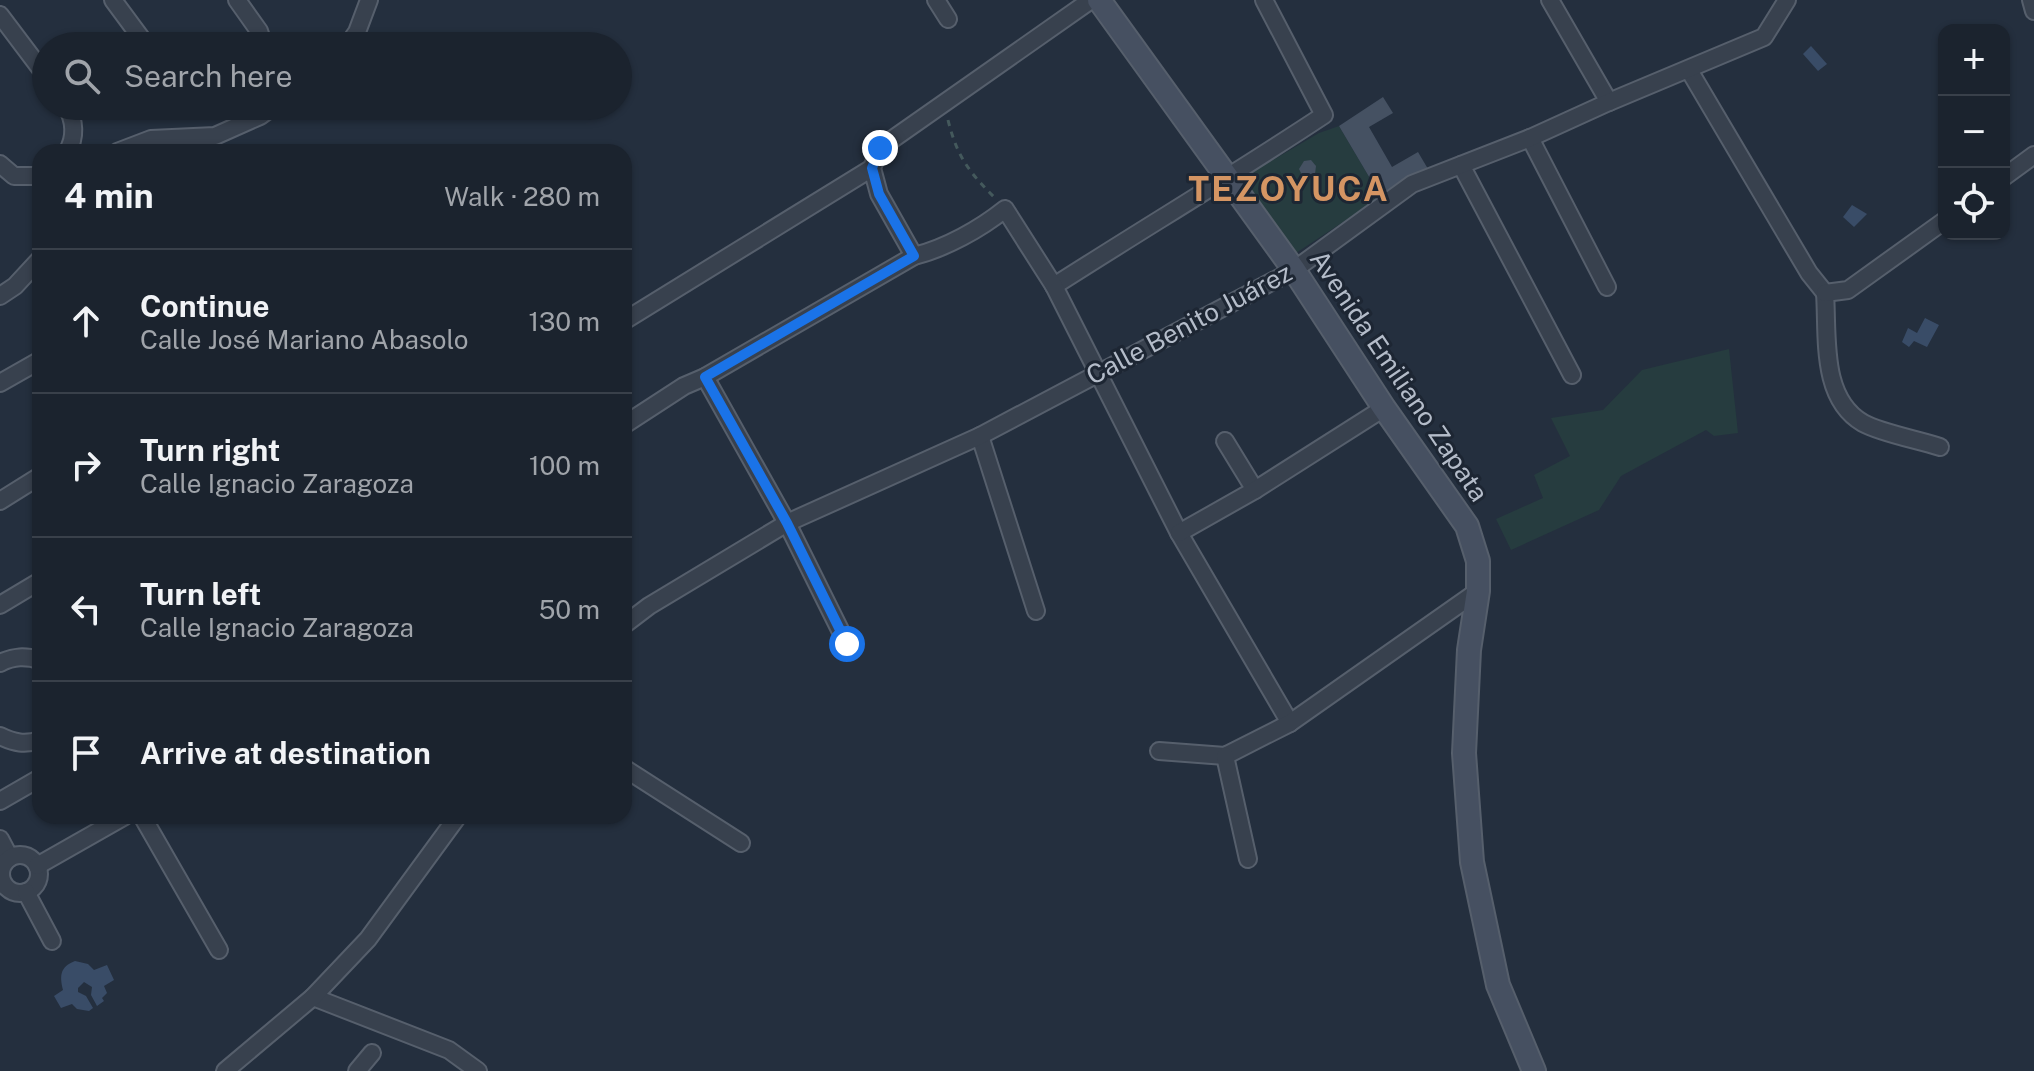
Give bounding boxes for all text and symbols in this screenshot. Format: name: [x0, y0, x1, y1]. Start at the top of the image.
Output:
map controls: [1938, 24, 2010, 240]
button: +: [1938, 24, 2010, 96]
search box: [32, 32, 632, 120]
icon: search: [60, 54, 104, 98]
text: Search here: [124, 58, 292, 94]
button: −: [1938, 96, 2010, 168]
route end: [862, 130, 898, 166]
button: locate: [1938, 168, 2010, 240]
district label: TEZOYUCA: [1188, 169, 1390, 209]
text: 4 min: [64, 176, 154, 216]
text: Walk · 280 m: [444, 181, 600, 212]
street label: Avenida Emiliano Zapata: [1304, 244, 1495, 507]
street label: Calle Benito Juárez: [1081, 256, 1297, 391]
text: Continue: [140, 288, 270, 324]
icon: ahead: [64, 299, 108, 343]
text: 130 m: [528, 306, 600, 337]
text: Calle José Mariano Abasolo: [140, 324, 468, 355]
text: Turn right: [140, 432, 280, 468]
icon: right: [64, 443, 108, 487]
text: 100 m: [529, 450, 600, 481]
text: Calle Ignacio Zaragoza: [140, 468, 414, 499]
text: Turn left: [140, 576, 261, 612]
icon: left: [64, 587, 108, 631]
text: 50 m: [539, 594, 600, 625]
text: Calle Ignacio Zaragoza: [140, 612, 414, 643]
route start: [829, 626, 865, 662]
icon: arrive: [64, 731, 108, 775]
text: Arrive at destination: [140, 735, 431, 771]

